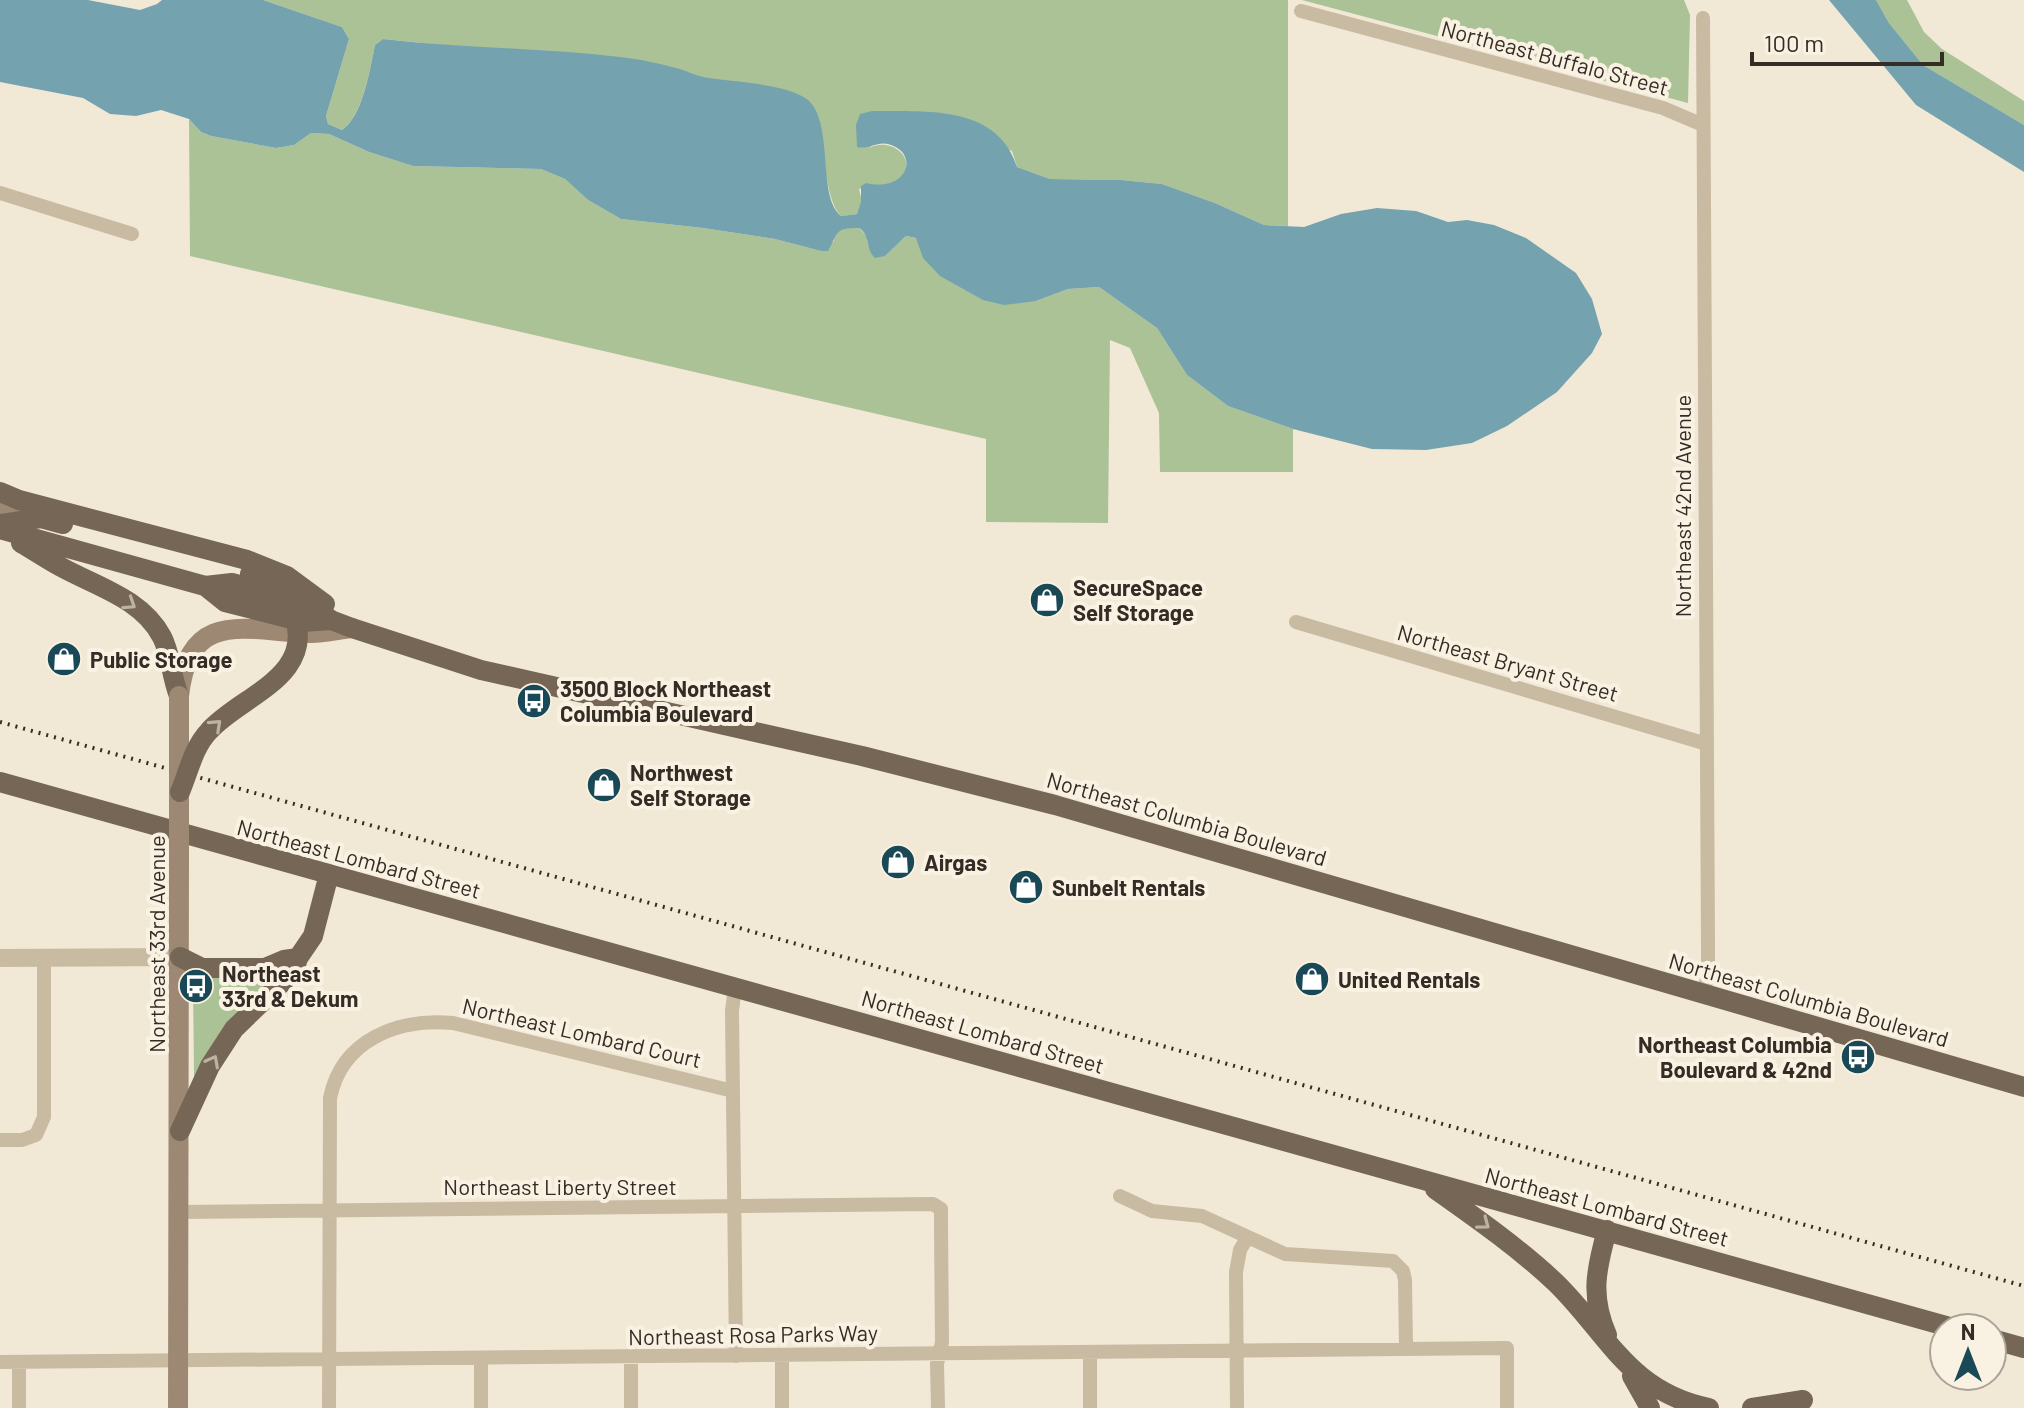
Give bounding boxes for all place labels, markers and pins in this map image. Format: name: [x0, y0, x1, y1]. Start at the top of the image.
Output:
place label: SecureSpace Self Storage: [1073, 574, 1203, 625]
shop icon: SecureSpace Self Storage: [1028, 581, 1066, 619]
shop icon: Public Storage: [45, 640, 83, 678]
place label: Public Storage: [90, 646, 232, 672]
place label: 3500 Block Northeast Columbia Boulevard: [560, 675, 771, 726]
bus stop icon: 3500 Block Northeast Columbia Boulevard: [515, 682, 553, 720]
place label: Northwest Self Storage: [630, 759, 751, 810]
shop icon: Northwest Self Storage: [585, 766, 623, 804]
shop icon: Airgas: [879, 843, 917, 881]
place label: Airgas: [924, 849, 987, 875]
shop icon: Sunbelt Rentals: [1007, 868, 1045, 906]
place label: Sunbelt Rentals: [1052, 874, 1205, 900]
place label: Northeast 33rd & Dekum: [222, 960, 358, 1011]
shop icon: United Rentals: [1293, 960, 1331, 998]
place label: United Rentals: [1338, 966, 1480, 992]
bus stop icon: Northeast 33rd & Dekum: [177, 967, 215, 1005]
place label: Northeast Columbia Boulevard & 42nd: [1638, 1031, 1832, 1082]
bus stop icon: Northeast Columbia Boulevard & 42nd: [1839, 1038, 1877, 1076]

